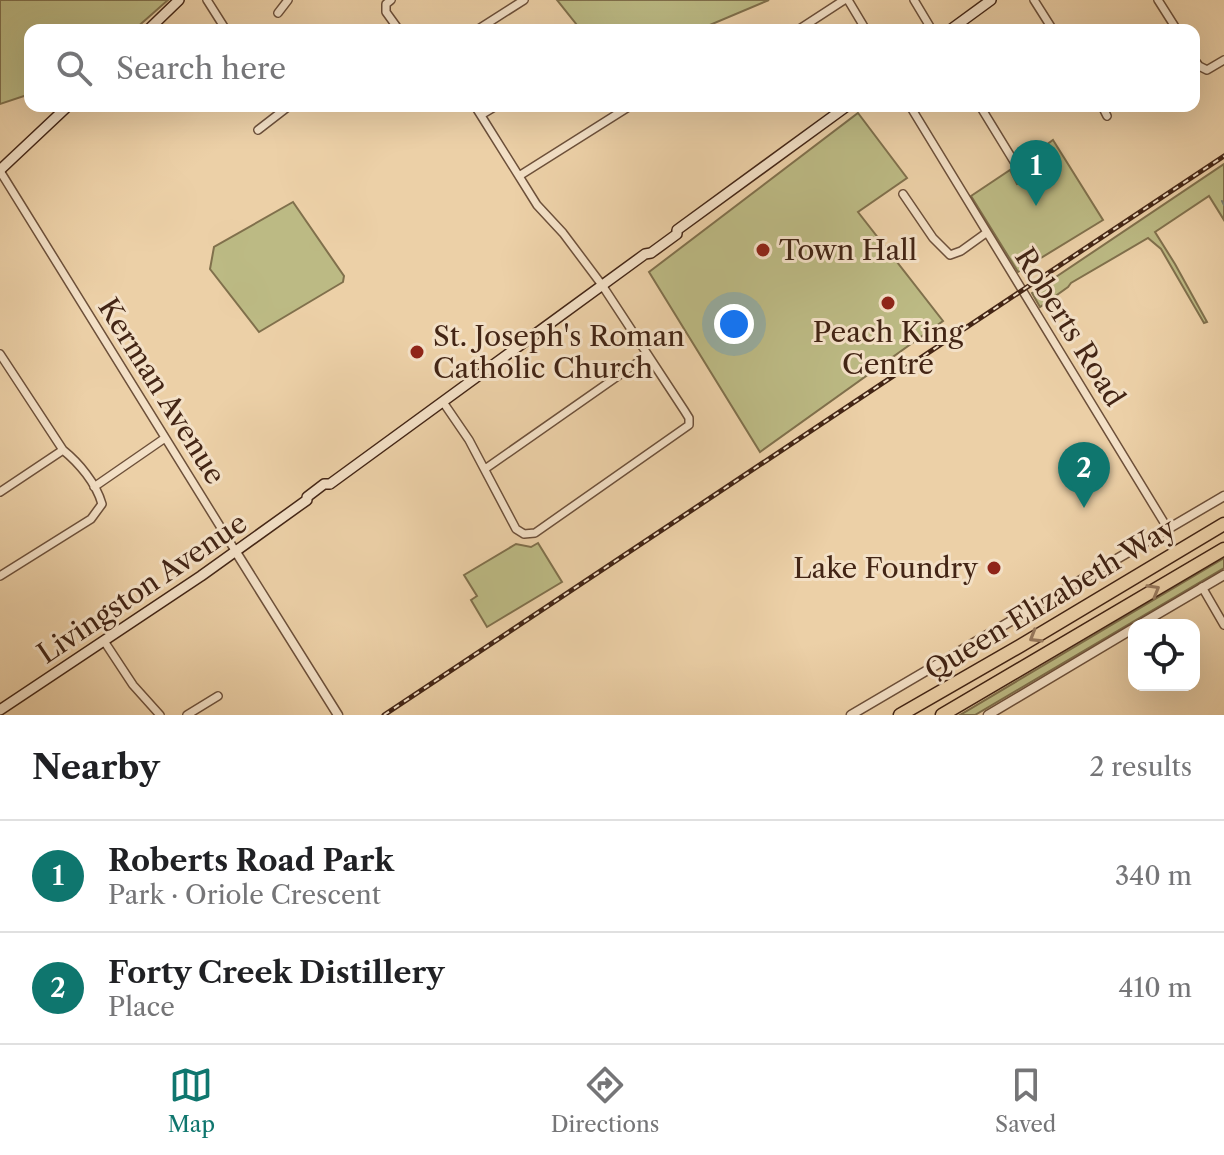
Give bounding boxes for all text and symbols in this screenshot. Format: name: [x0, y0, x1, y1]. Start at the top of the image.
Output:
search box: [24, 24, 1200, 112]
icon: search: [52, 46, 96, 90]
text: Search here: [116, 50, 286, 87]
pin: 1: [1010, 140, 1062, 206]
place label: Town Hall: [779, 233, 917, 267]
marker: Town Hall: [754, 241, 772, 259]
street label: Roberts Road: [1008, 241, 1132, 413]
street label: Kerman Avenue: [91, 292, 233, 490]
marker: Peach King Centre: [879, 294, 897, 312]
your location: [714, 304, 754, 344]
place label: Peach King Centre: [813, 315, 963, 381]
place label: St. Joseph's Roman Catholic Church: [433, 319, 685, 385]
marker: St. Joseph's Roman Catholic Church: [408, 343, 426, 361]
pin: 2: [1058, 442, 1110, 508]
street label: Livingston Avenue: [31, 505, 253, 671]
street label: Queen Elizabeth Way: [918, 510, 1182, 687]
place label: Lake Foundry: [793, 551, 978, 585]
marker: Lake Foundry: [985, 559, 1003, 577]
one-way arrow: [1145, 584, 1160, 600]
map controls: [1128, 619, 1200, 691]
button: locate: [1128, 619, 1200, 691]
one-way arrow: [1029, 628, 1044, 643]
text: Nearby: [32, 746, 160, 788]
text: 2 results: [1089, 751, 1192, 783]
text: Roberts Road Park: [108, 842, 394, 879]
text: 1: [52, 860, 64, 892]
text: 340 m: [1115, 860, 1192, 892]
text: Park · Oriole Crescent: [108, 879, 381, 911]
text: Forty Creek Distillery: [108, 954, 444, 991]
text: 2: [50, 972, 66, 1004]
text: 410 m: [1118, 972, 1192, 1004]
text: Place: [108, 991, 175, 1023]
tab: Map: [168, 1063, 215, 1138]
tab: Directions: [551, 1063, 659, 1138]
tab: Saved: [995, 1063, 1056, 1138]

